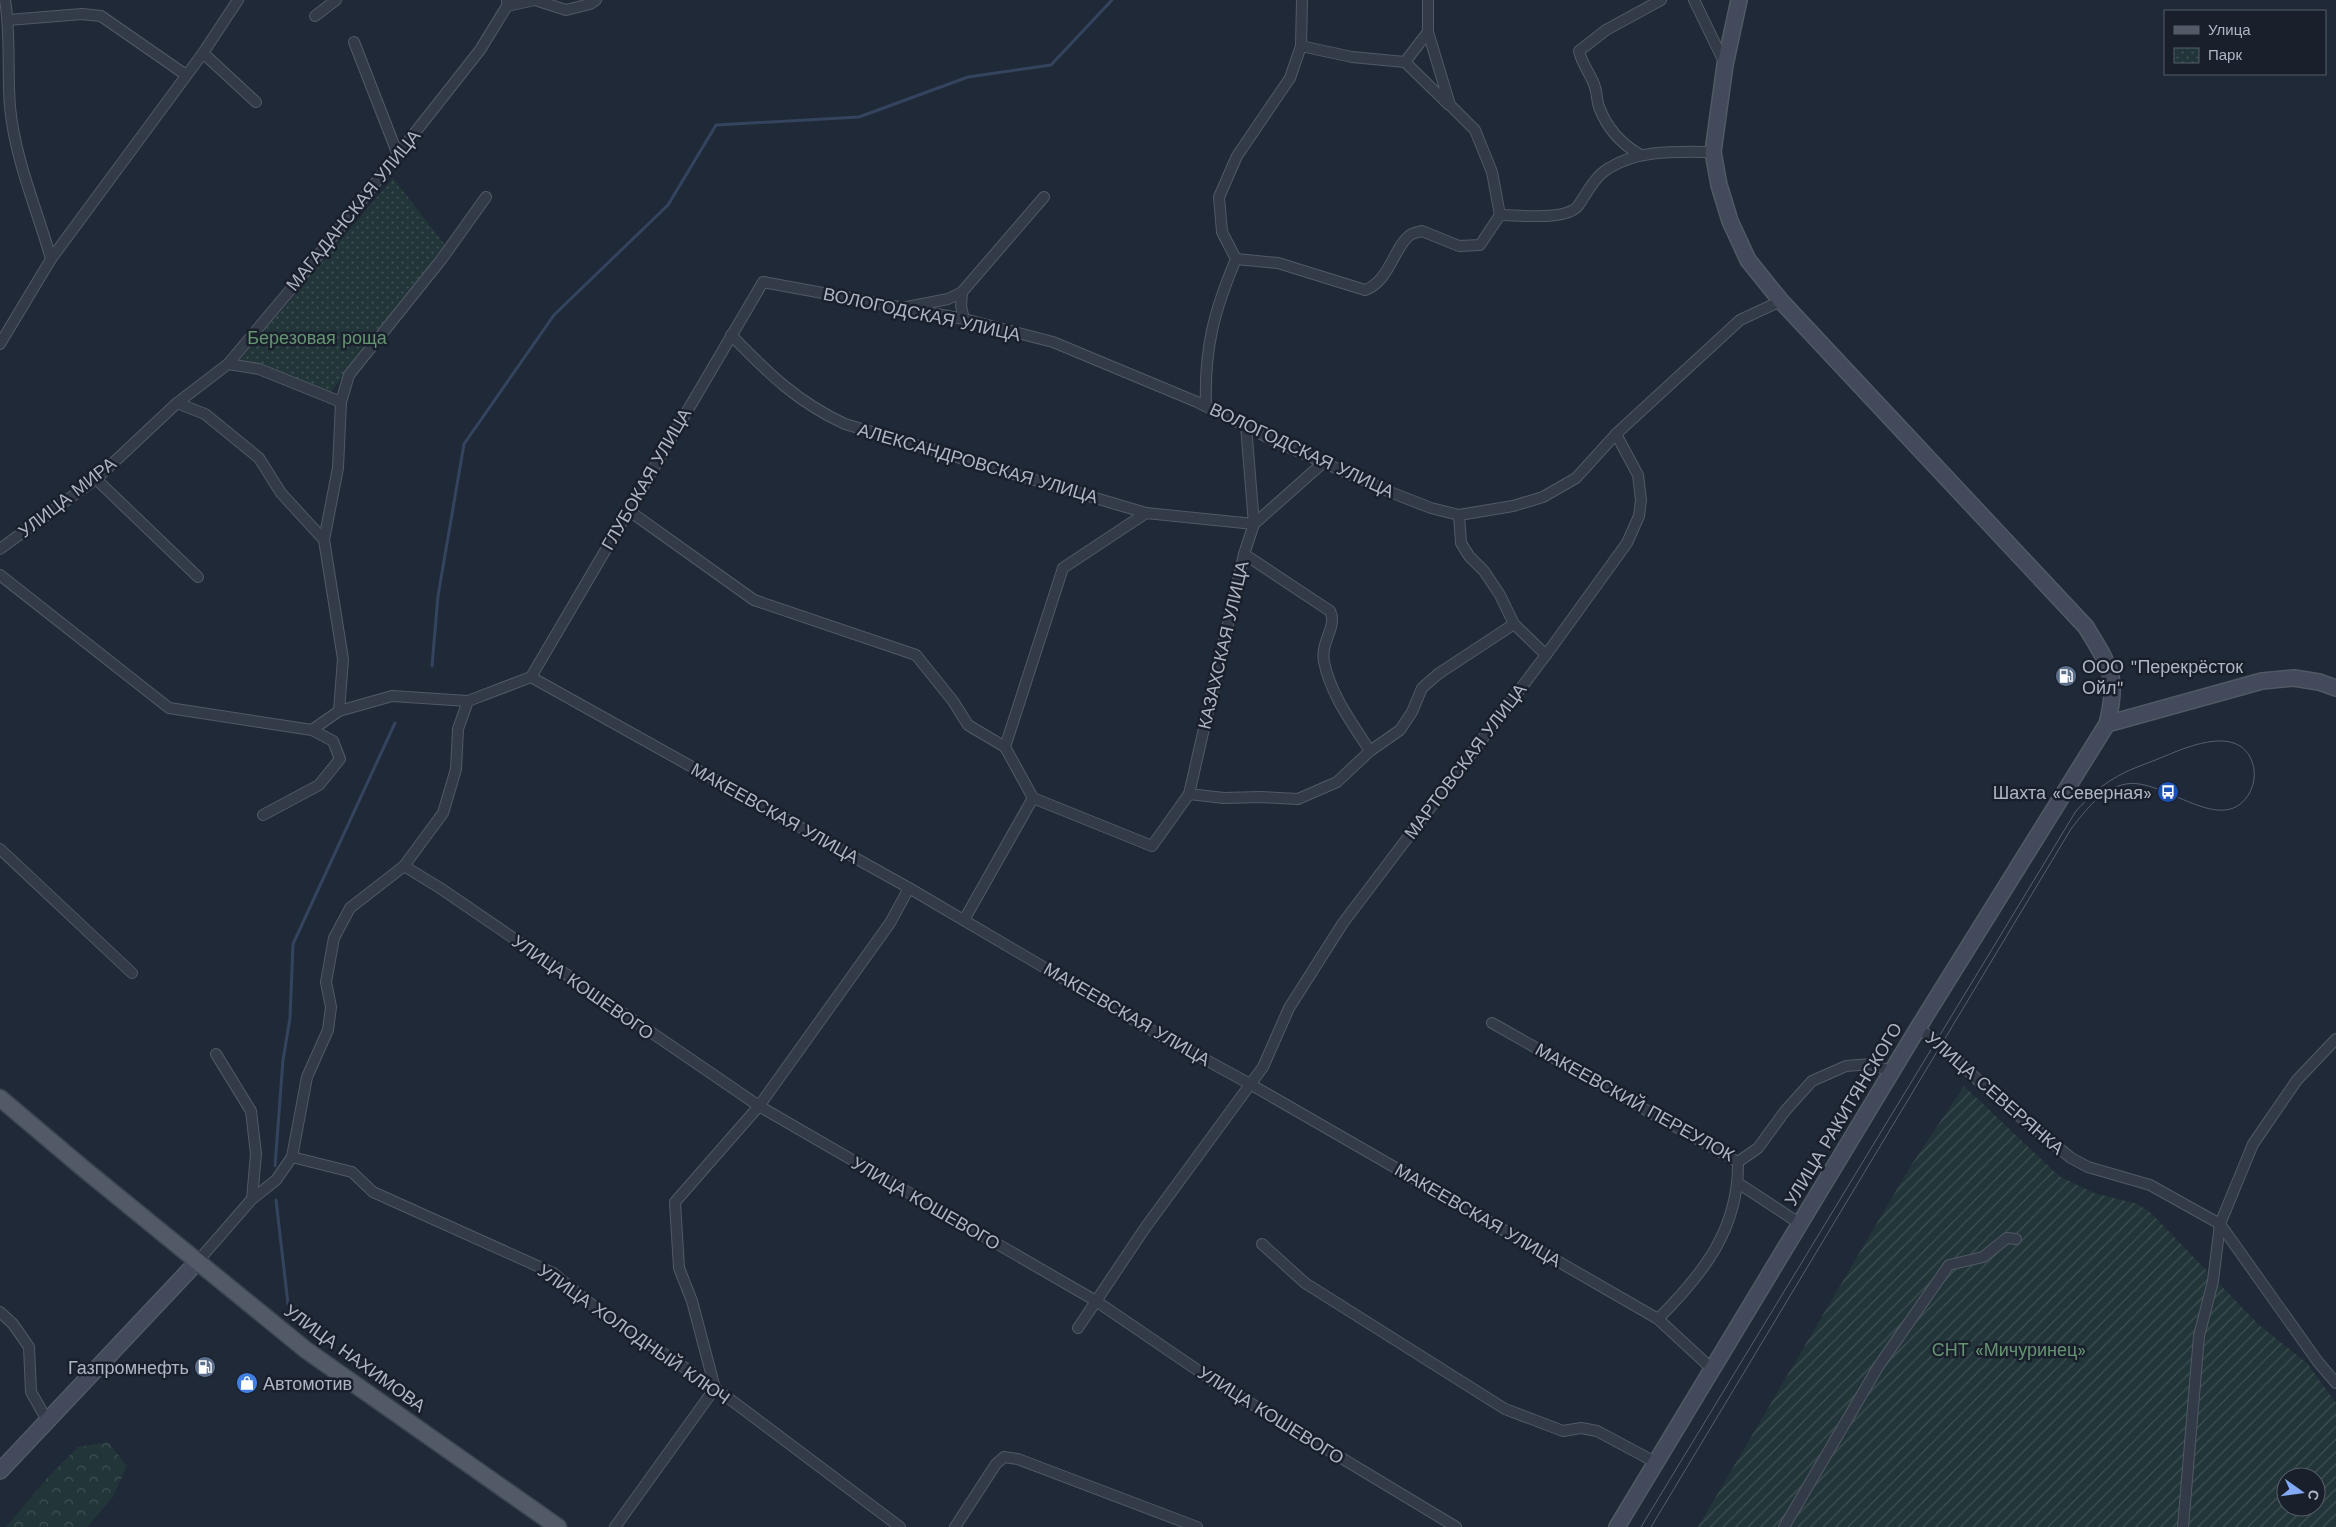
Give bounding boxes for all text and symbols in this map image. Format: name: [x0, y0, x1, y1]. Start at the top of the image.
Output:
legend: [2164, 10, 2326, 75]
text: Улица: [2208, 21, 2251, 39]
text: Парк: [2208, 46, 2242, 64]
street label: МАГАДАНСКАЯ УЛИЦА: [282, 125, 424, 295]
street label: ВОЛОГОДСКАЯ УЛИЦА: [821, 283, 1023, 345]
park label: Березовая роща: [247, 327, 388, 348]
street label: ВОЛОГОДСКАЯ УЛИЦА: [1206, 398, 1398, 502]
street label: ГЛУБОКАЯ УЛИЦА: [597, 404, 695, 554]
street label: АЛЕКСАНДРОВСКАЯ УЛИЦА: [855, 419, 1101, 507]
street label: УЛИЦА МИРА: [14, 452, 120, 542]
street label: КАЗАХСКАЯ УЛИЦА: [1193, 559, 1253, 731]
place label: ООО "Перекрёсток Ойл": [2082, 656, 2243, 698]
fuel station icon: ООО "Перекрёсток Ойл": [2054, 664, 2078, 688]
street label: МАРТОВСКАЯ УЛИЦА: [1400, 679, 1530, 843]
street label: МАКЕЕВСКАЯ УЛИЦА: [687, 758, 863, 868]
bus stop icon: Шахта «Северная»: [2156, 780, 2180, 804]
place label: Шахта «Северная»: [1993, 782, 2152, 803]
street label: УЛИЦА КОШЕВОГО: [508, 930, 658, 1044]
street label: МАКЕЕВСКАЯ УЛИЦА: [1040, 958, 1214, 1070]
street label: УЛИЦА РАКИТЯНСКОГО: [1780, 1019, 1906, 1209]
street label: УЛИЦА СЕВЕРЯНКА: [1922, 1027, 2068, 1159]
street label: МАКЕЕВСКИЙ ПЕРЕУЛОК: [1532, 1038, 1739, 1166]
street label: УЛИЦА КОШЕВОГО: [848, 1152, 1004, 1254]
street label: МАКЕЕВСКАЯ УЛИЦА: [1391, 1159, 1565, 1271]
street label: УЛИЦА ХОЛОДНЫЙ КЛЮЧ: [534, 1260, 734, 1408]
street label: УЛИЦА НАХИМОВА: [280, 1300, 430, 1416]
park label: СНТ «Мичуринец»: [1932, 1339, 2086, 1360]
fuel station icon: Газпромнефть: [193, 1355, 217, 1379]
place label: Газпромнефть: [68, 1357, 189, 1378]
street label: УЛИЦА КОШЕВОГО: [1194, 1362, 1348, 1468]
shop icon: Автомотив: [235, 1371, 259, 1395]
place label: Автомотив: [263, 1373, 352, 1394]
north arrow: [2276, 1467, 2326, 1517]
text: С: [2305, 1488, 2323, 1502]

